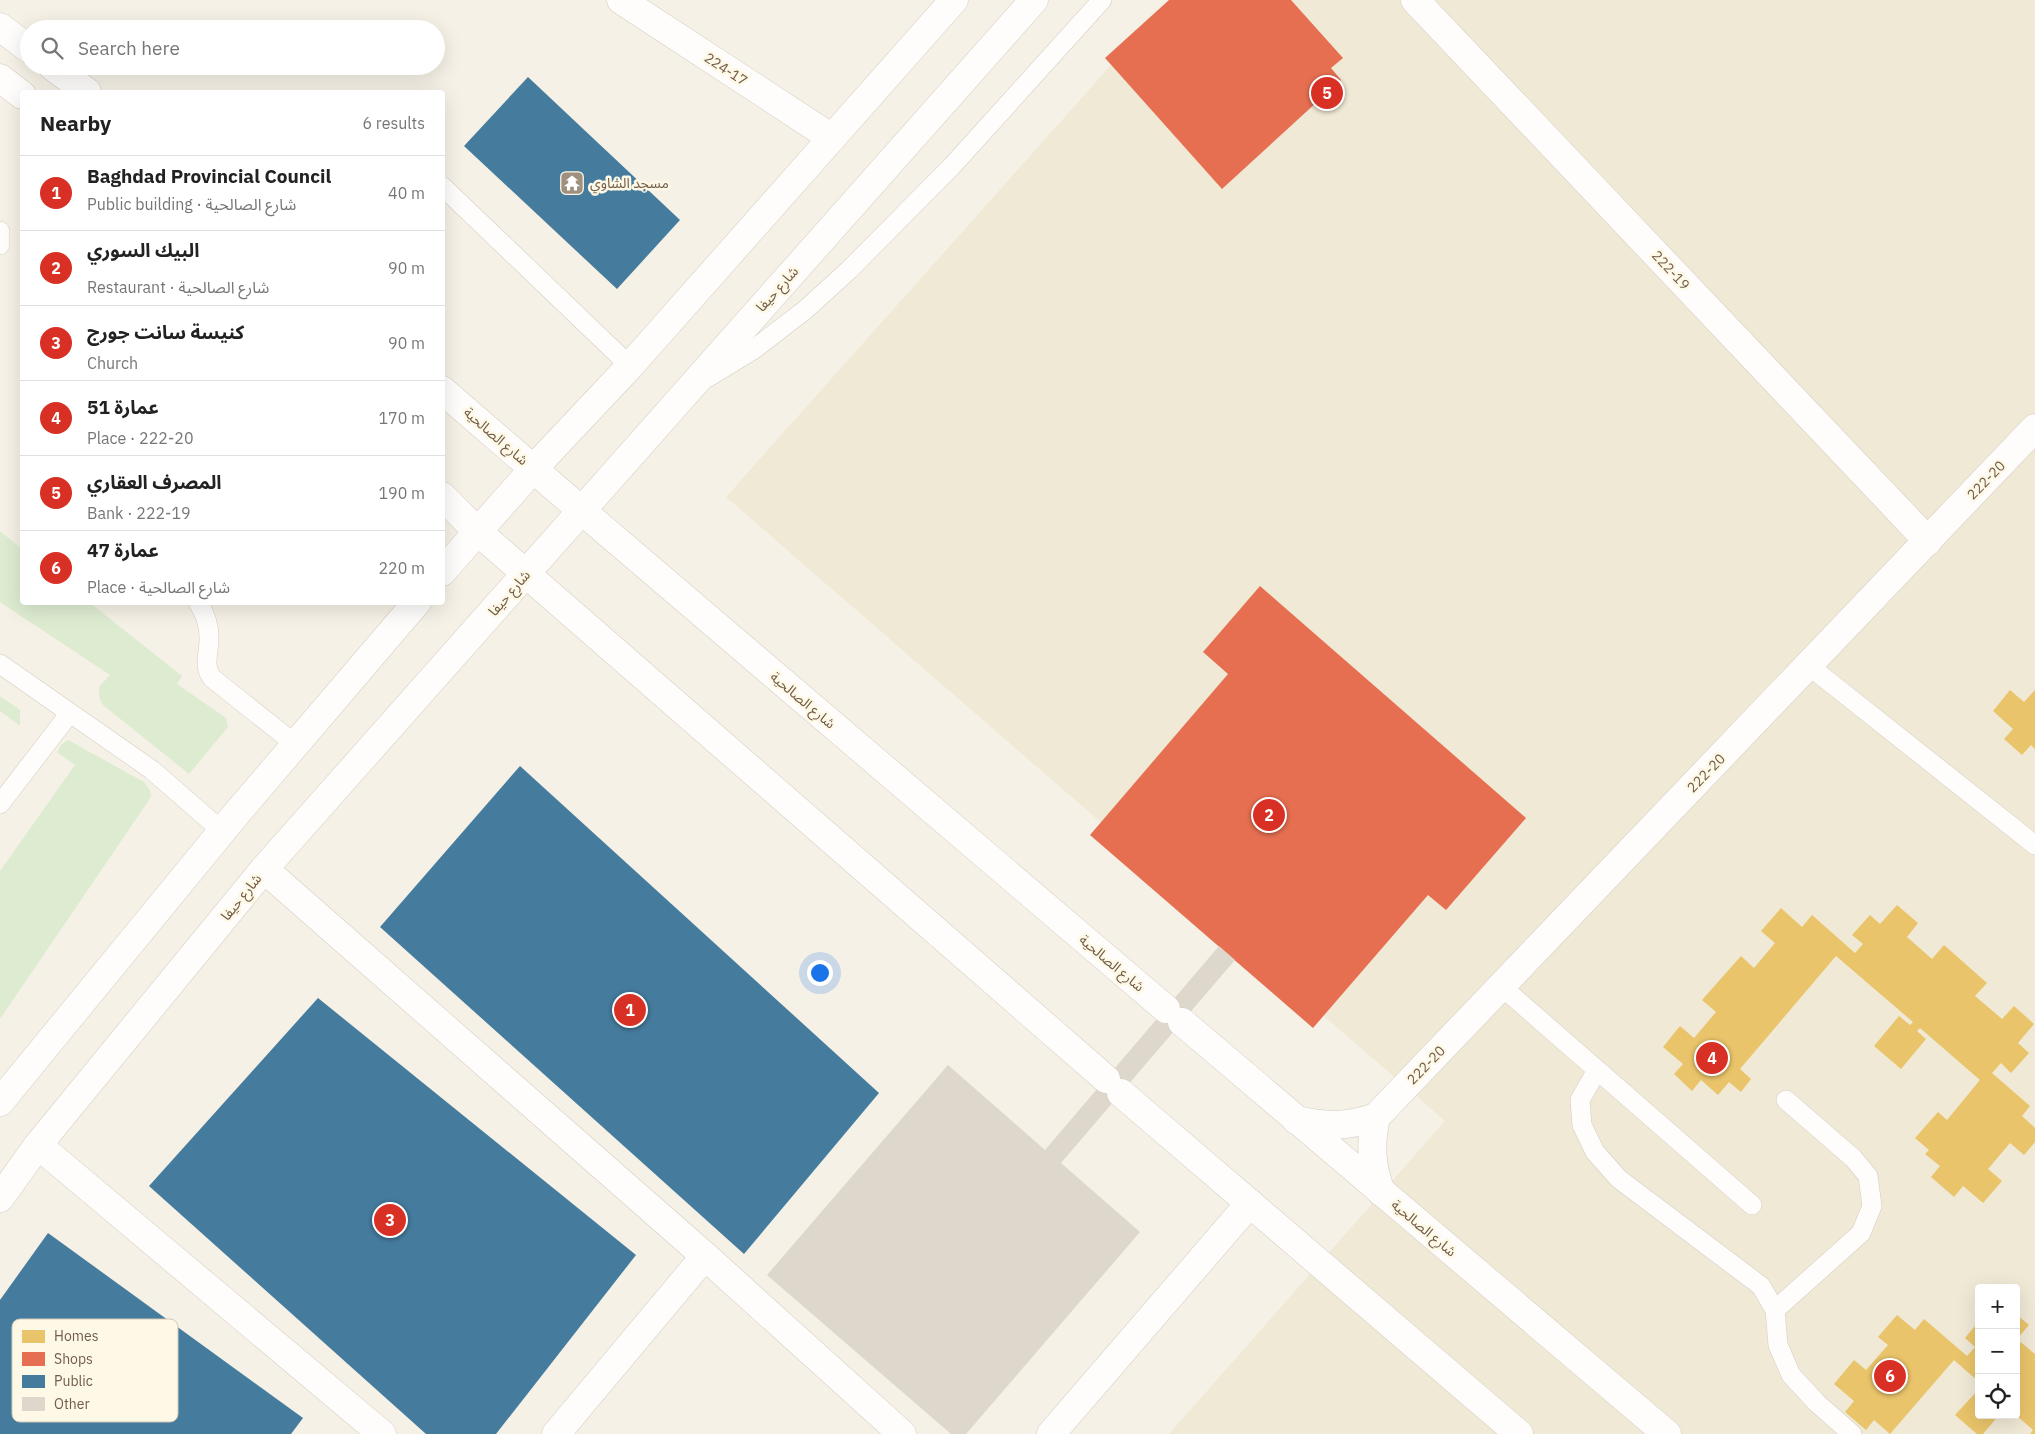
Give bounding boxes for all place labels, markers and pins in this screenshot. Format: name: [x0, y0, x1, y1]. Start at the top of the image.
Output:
pin: 5: [1311, 74, 1343, 112]
temple icon: مسجد الشاوي: [559, 170, 585, 196]
place label: مسجد الشاوي: [590, 174, 669, 194]
pin: 2: [1253, 796, 1285, 834]
pin: 1: [614, 991, 646, 1029]
pin: 4: [1696, 1039, 1728, 1077]
pin: 3: [374, 1201, 406, 1239]
pin: 6: [1874, 1357, 1906, 1395]

